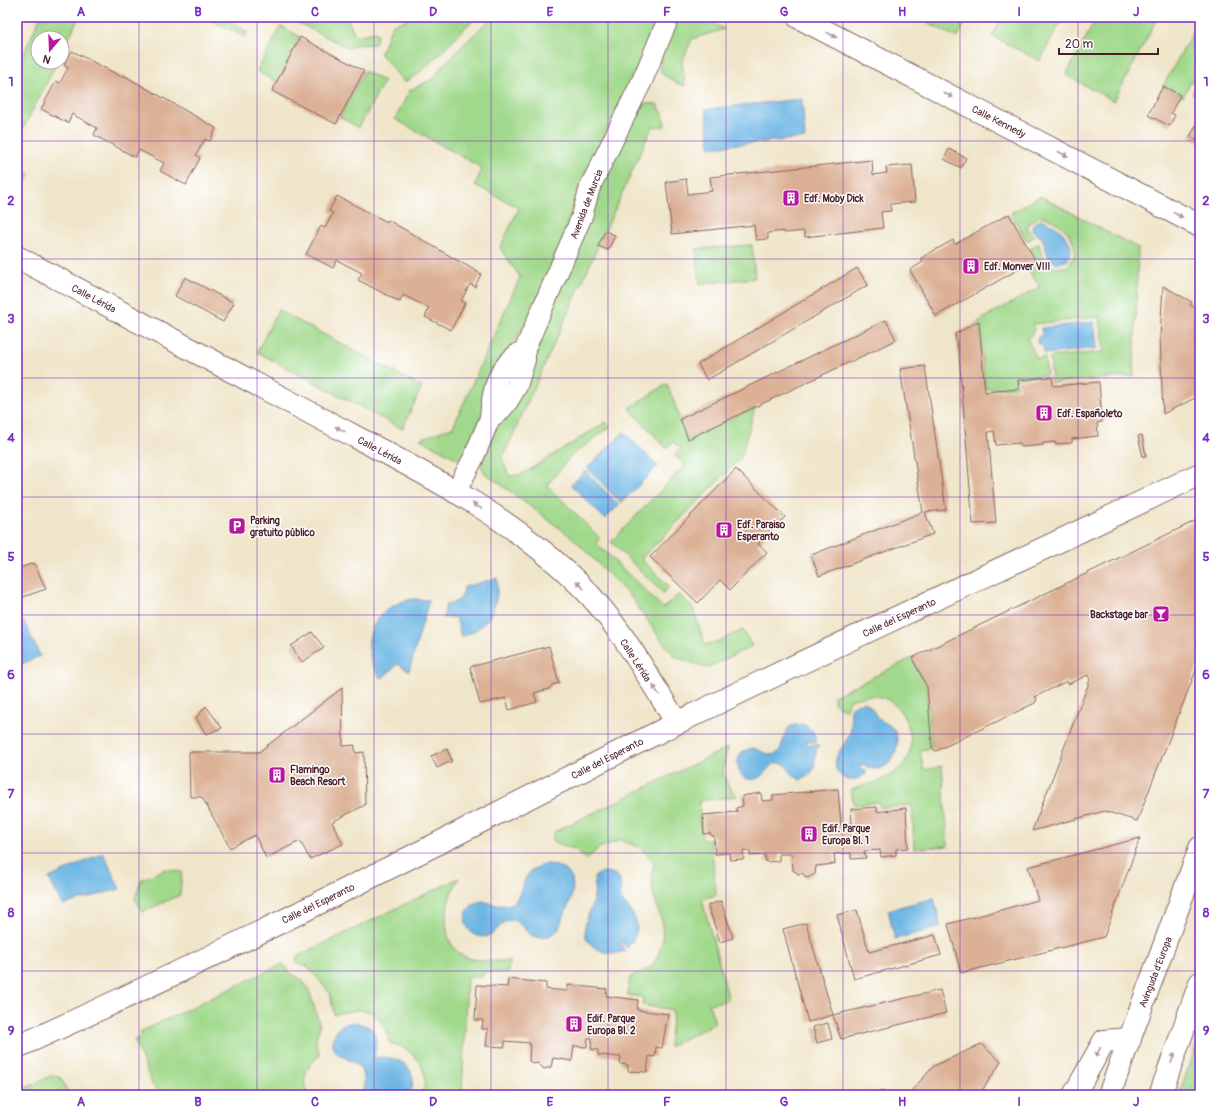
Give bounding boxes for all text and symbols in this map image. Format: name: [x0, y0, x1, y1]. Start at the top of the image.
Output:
text: A: [77, 4, 86, 20]
text: B: [194, 4, 202, 20]
text: C: [311, 4, 319, 20]
text: D: [429, 4, 437, 20]
text: E: [547, 4, 554, 20]
text: F: [663, 4, 671, 20]
text: G: [780, 4, 789, 20]
text: H: [898, 4, 906, 20]
text: I: [1017, 4, 1021, 20]
text: J: [1133, 4, 1139, 20]
north arrow: [30, 30, 70, 70]
scale bar: [1059, 30, 1158, 56]
one-way arrow: [826, 32, 838, 38]
text: 20 m: [1065, 37, 1094, 52]
text: N: [41, 51, 53, 66]
text: 1: [8, 74, 14, 90]
text: 1: [1203, 74, 1209, 90]
one-way arrow: [942, 91, 953, 98]
street label: Calle Kennedy: [970, 103, 1028, 141]
one-way arrow: [1057, 151, 1069, 158]
street label: Avenida de Murcia: [568, 167, 606, 241]
building icon: Edf. Moby Dick: [781, 188, 801, 208]
text: 2: [7, 193, 15, 209]
place label: Edf. Moby Dick: [804, 193, 865, 205]
text: 2: [1202, 193, 1210, 209]
one-way arrow: [1173, 211, 1184, 218]
building icon: Edf. Monver VIII: [961, 256, 981, 276]
place label: Edf. Monver VIII: [984, 261, 1050, 273]
street label: Calle Lérida: [69, 282, 118, 316]
text: 3: [7, 311, 15, 327]
text: 3: [1202, 311, 1210, 327]
building icon: Edf. Españoleto: [1034, 403, 1054, 423]
place label: Edf. Españoleto: [1057, 408, 1123, 420]
one-way arrow: [334, 426, 345, 432]
text: 4: [7, 430, 15, 446]
text: 4: [1202, 430, 1210, 446]
street label: Calle Lérida: [355, 434, 404, 468]
one-way arrow: [471, 503, 483, 510]
place label: Parking gratuito público: [250, 515, 315, 539]
parking icon: Parking gratuito público: [227, 516, 247, 536]
place label: Edf. Paraiso Esperanto: [737, 519, 786, 543]
building icon: Edf. Paraiso Esperanto: [714, 520, 734, 540]
text: 5: [7, 549, 15, 565]
text: 5: [1202, 549, 1210, 565]
one-way arrow: [575, 580, 585, 590]
street label: Calle del Esperanto: [861, 595, 938, 640]
bar icon: Backstage bar: [1151, 604, 1171, 624]
place label: Backstage bar: [1090, 609, 1148, 621]
street label: Calle Lérida: [617, 637, 654, 684]
text: 6: [7, 667, 15, 683]
text: 6: [1202, 667, 1210, 683]
one-way arrow: [652, 685, 660, 695]
street label: Calle del Esperanto: [569, 735, 646, 782]
place label: Flamingo Beach Resort: [290, 764, 346, 788]
building icon: Flamingo Beach Resort: [267, 765, 287, 785]
text: 7: [8, 786, 15, 802]
text: 7: [1203, 786, 1210, 802]
place label: Edif. Parque Europa Bl. 1: [822, 823, 871, 847]
building icon: Edif. Parque Europa Bl. 1: [799, 824, 819, 844]
street label: Calle del Esperanto: [280, 881, 357, 927]
text: 8: [8, 905, 15, 921]
text: 8: [1203, 905, 1210, 921]
street label: Avinguda d'Europa: [1137, 935, 1175, 1009]
place label: Edif. Parque Europa Bl. 2: [587, 1013, 636, 1037]
building icon: Edif. Parque Europa Bl. 2: [564, 1014, 584, 1034]
text: 9: [8, 1023, 15, 1039]
text: 9: [1203, 1023, 1210, 1039]
one-way arrow: [1094, 1047, 1101, 1058]
one-way arrow: [1170, 1052, 1176, 1064]
text: A: [77, 1094, 86, 1110]
text: B: [194, 1094, 202, 1110]
text: C: [311, 1094, 319, 1110]
text: D: [429, 1094, 437, 1110]
text: E: [547, 1094, 554, 1110]
text: F: [663, 1094, 671, 1110]
text: G: [780, 1094, 789, 1110]
text: H: [898, 1094, 906, 1110]
text: I: [1017, 1094, 1021, 1110]
text: J: [1133, 1094, 1139, 1110]

